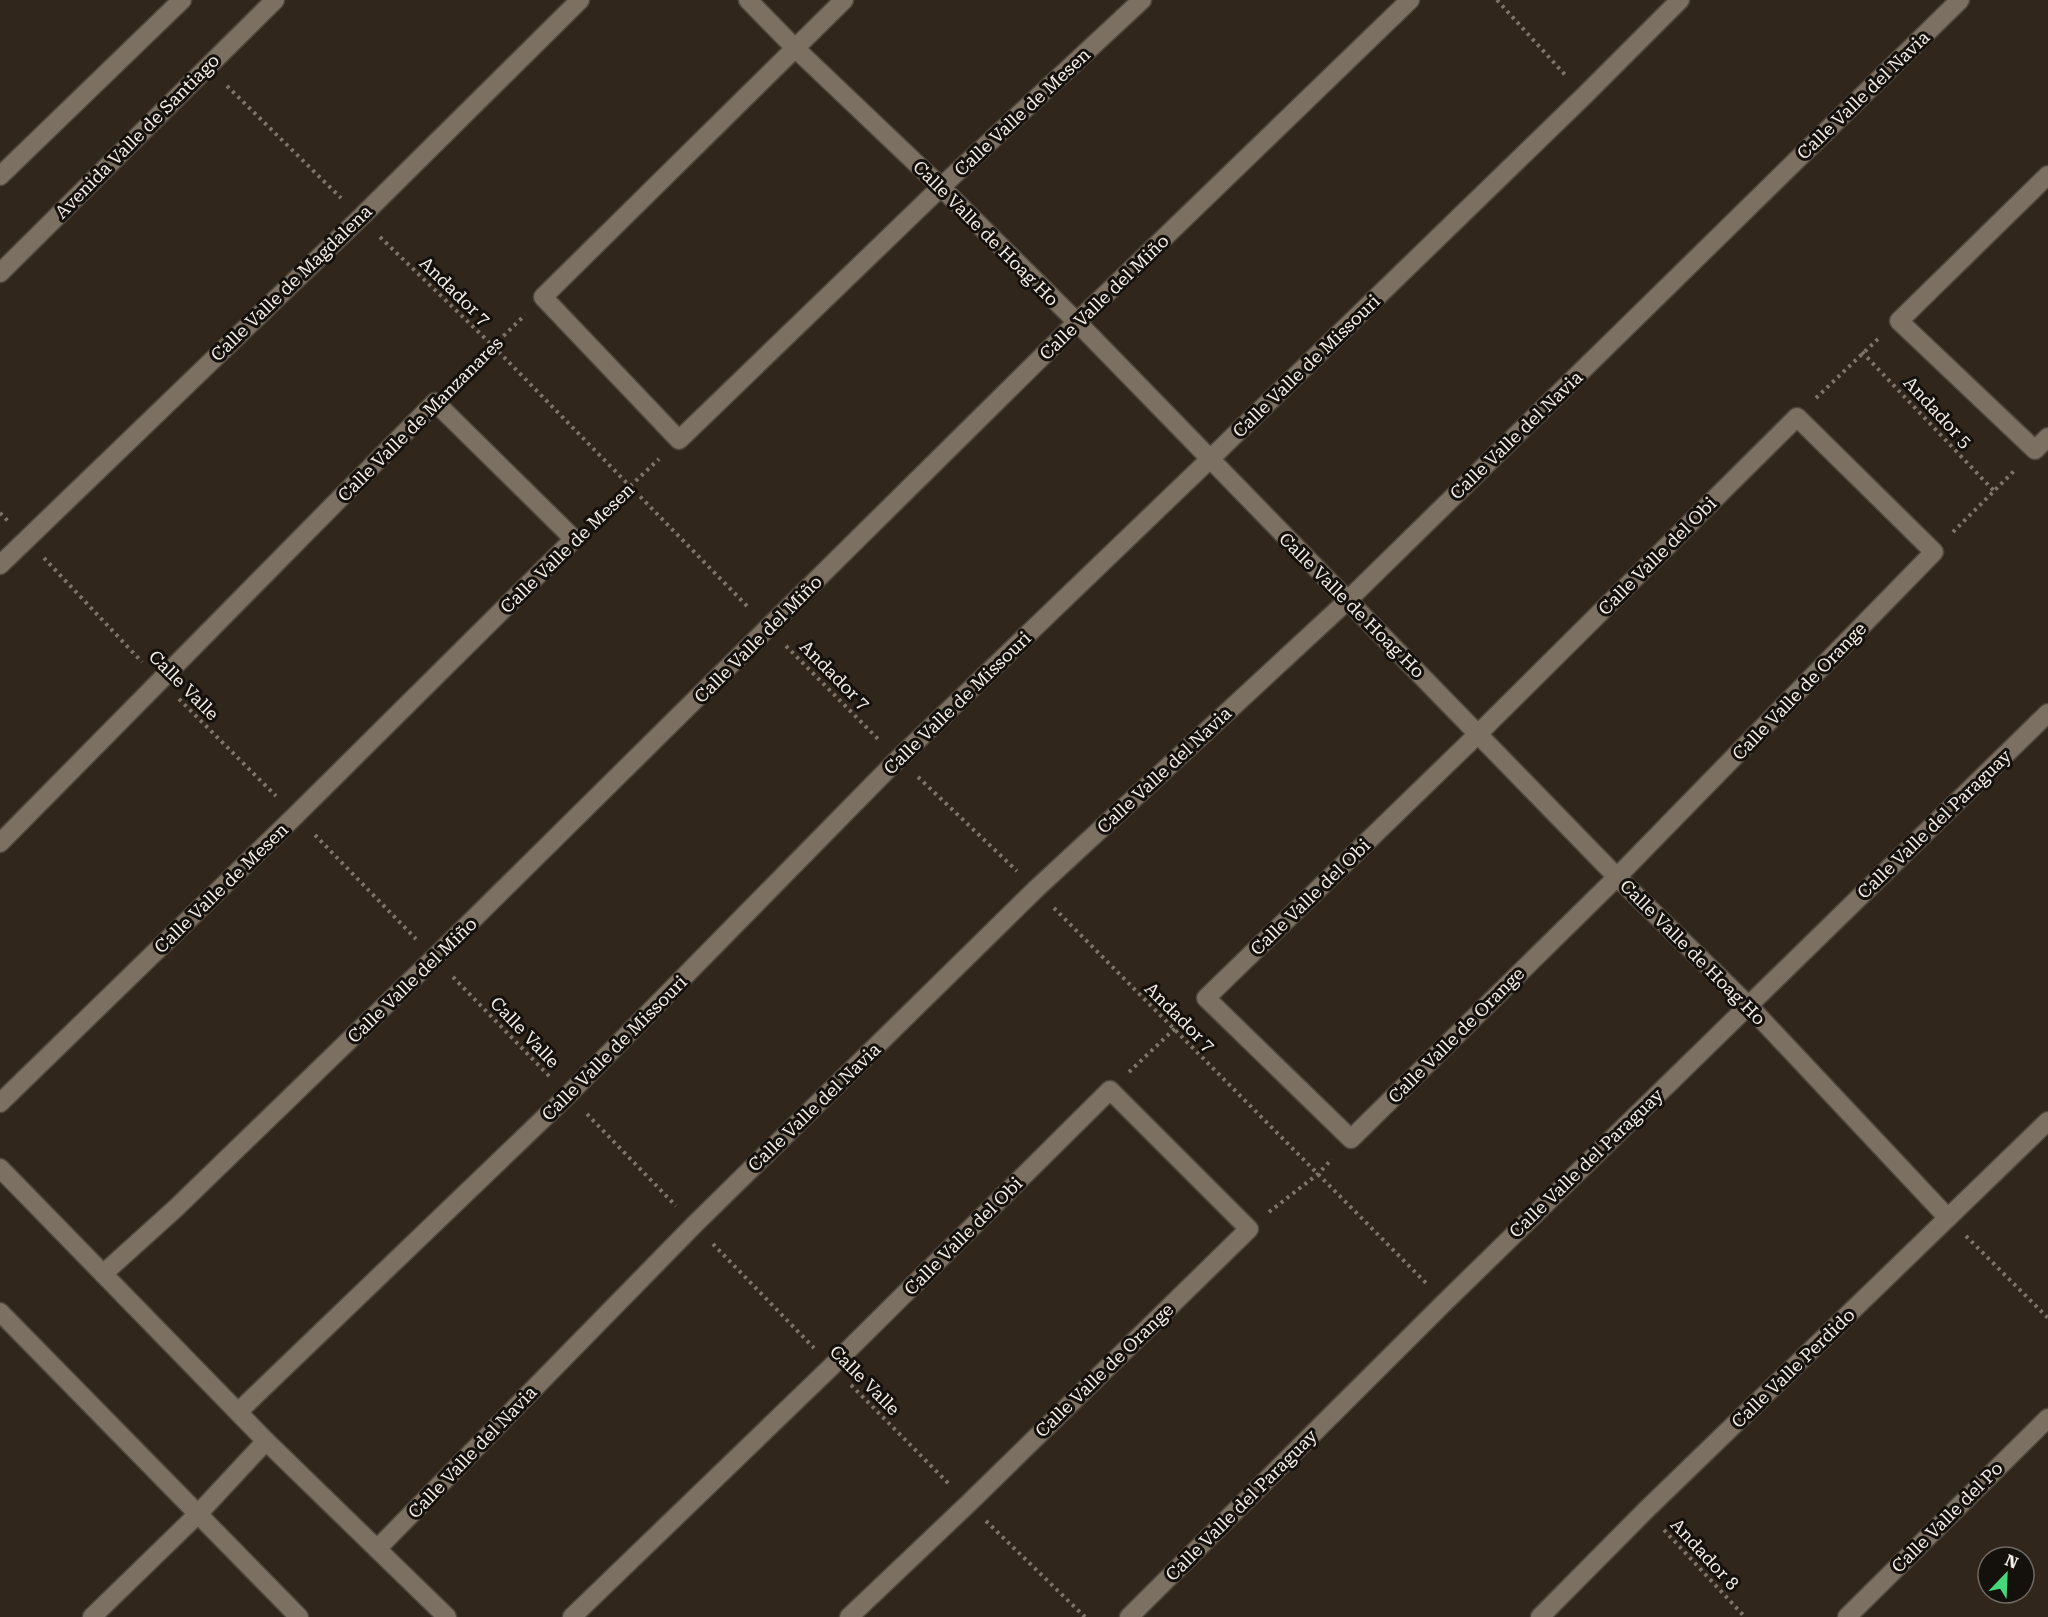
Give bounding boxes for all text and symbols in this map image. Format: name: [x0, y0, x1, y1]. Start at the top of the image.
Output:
street label: Calle Valle del Navia: [1793, 26, 1934, 164]
street label: Calle Valle de Mesen: [950, 43, 1094, 180]
street label: Avenida Valle de Santiago: [51, 50, 223, 222]
street label: Calle Valle de Hoag Ho: [909, 156, 1063, 310]
street label: Calle Valle de Magdalena: [206, 200, 376, 365]
street label: Calle Valle del Miño: [1035, 230, 1173, 364]
street label: Andador 7: [415, 252, 495, 330]
street label: Calle Valle de Missouri: [1228, 290, 1384, 442]
street label: Calle Valle de Manzanares: [333, 332, 507, 506]
street label: Calle Valle del Navia: [1446, 366, 1587, 504]
street label: Andador 5: [1900, 372, 1976, 452]
street label: Calle Valle de Mesen: [496, 478, 638, 617]
street label: Calle Valle del Obi: [1594, 493, 1720, 619]
street label: Calle Valle de Hoag Ho: [1275, 528, 1429, 682]
street label: Calle Valle del Miño: [690, 571, 826, 707]
street label: Calle Valle de Orange: [1728, 618, 1870, 764]
street label: Calle Valle de Missouri: [879, 627, 1035, 779]
street label: Andador 7: [796, 636, 874, 714]
street label: Calle Valle: [145, 646, 223, 724]
street label: Calle Valle del Navia: [1093, 702, 1236, 838]
street label: Calle Valle del Paraguay: [1853, 745, 2015, 903]
street label: Calle Valle de Mesen: [150, 818, 292, 957]
street label: Calle Valle del Obi: [1246, 834, 1374, 959]
street label: Calle Valle de Hoag Ho: [1616, 875, 1770, 1029]
street label: Calle Valle del Miño: [343, 913, 481, 1047]
street label: Calle Valle de Orange: [1384, 963, 1528, 1107]
street label: Calle Valle de Missouri: [537, 971, 691, 1125]
street label: Andador 7: [1141, 978, 1219, 1056]
street label: Calle Valle: [486, 992, 564, 1072]
street label: Calle Valle del Navia: [744, 1038, 885, 1176]
street label: Calle Valle del Paraguay: [1505, 1084, 1667, 1242]
street label: Calle Valle del Obi: [900, 1173, 1026, 1299]
street label: Calle Valle de Orange: [1031, 1299, 1177, 1441]
street label: Calle Valle Perdido: [1727, 1304, 1859, 1432]
street label: Calle Valle: [826, 1341, 904, 1419]
street label: Calle Valle del Navia: [403, 1381, 541, 1522]
street label: Calle Valle del Paraguay: [1161, 1425, 1321, 1585]
street label: Calle Valle del Po: [1887, 1457, 2007, 1577]
street label: Andador 8: [1667, 1514, 1743, 1594]
north arrow: [1976, 1545, 2036, 1605]
text: N: [2002, 1550, 2021, 1573]

